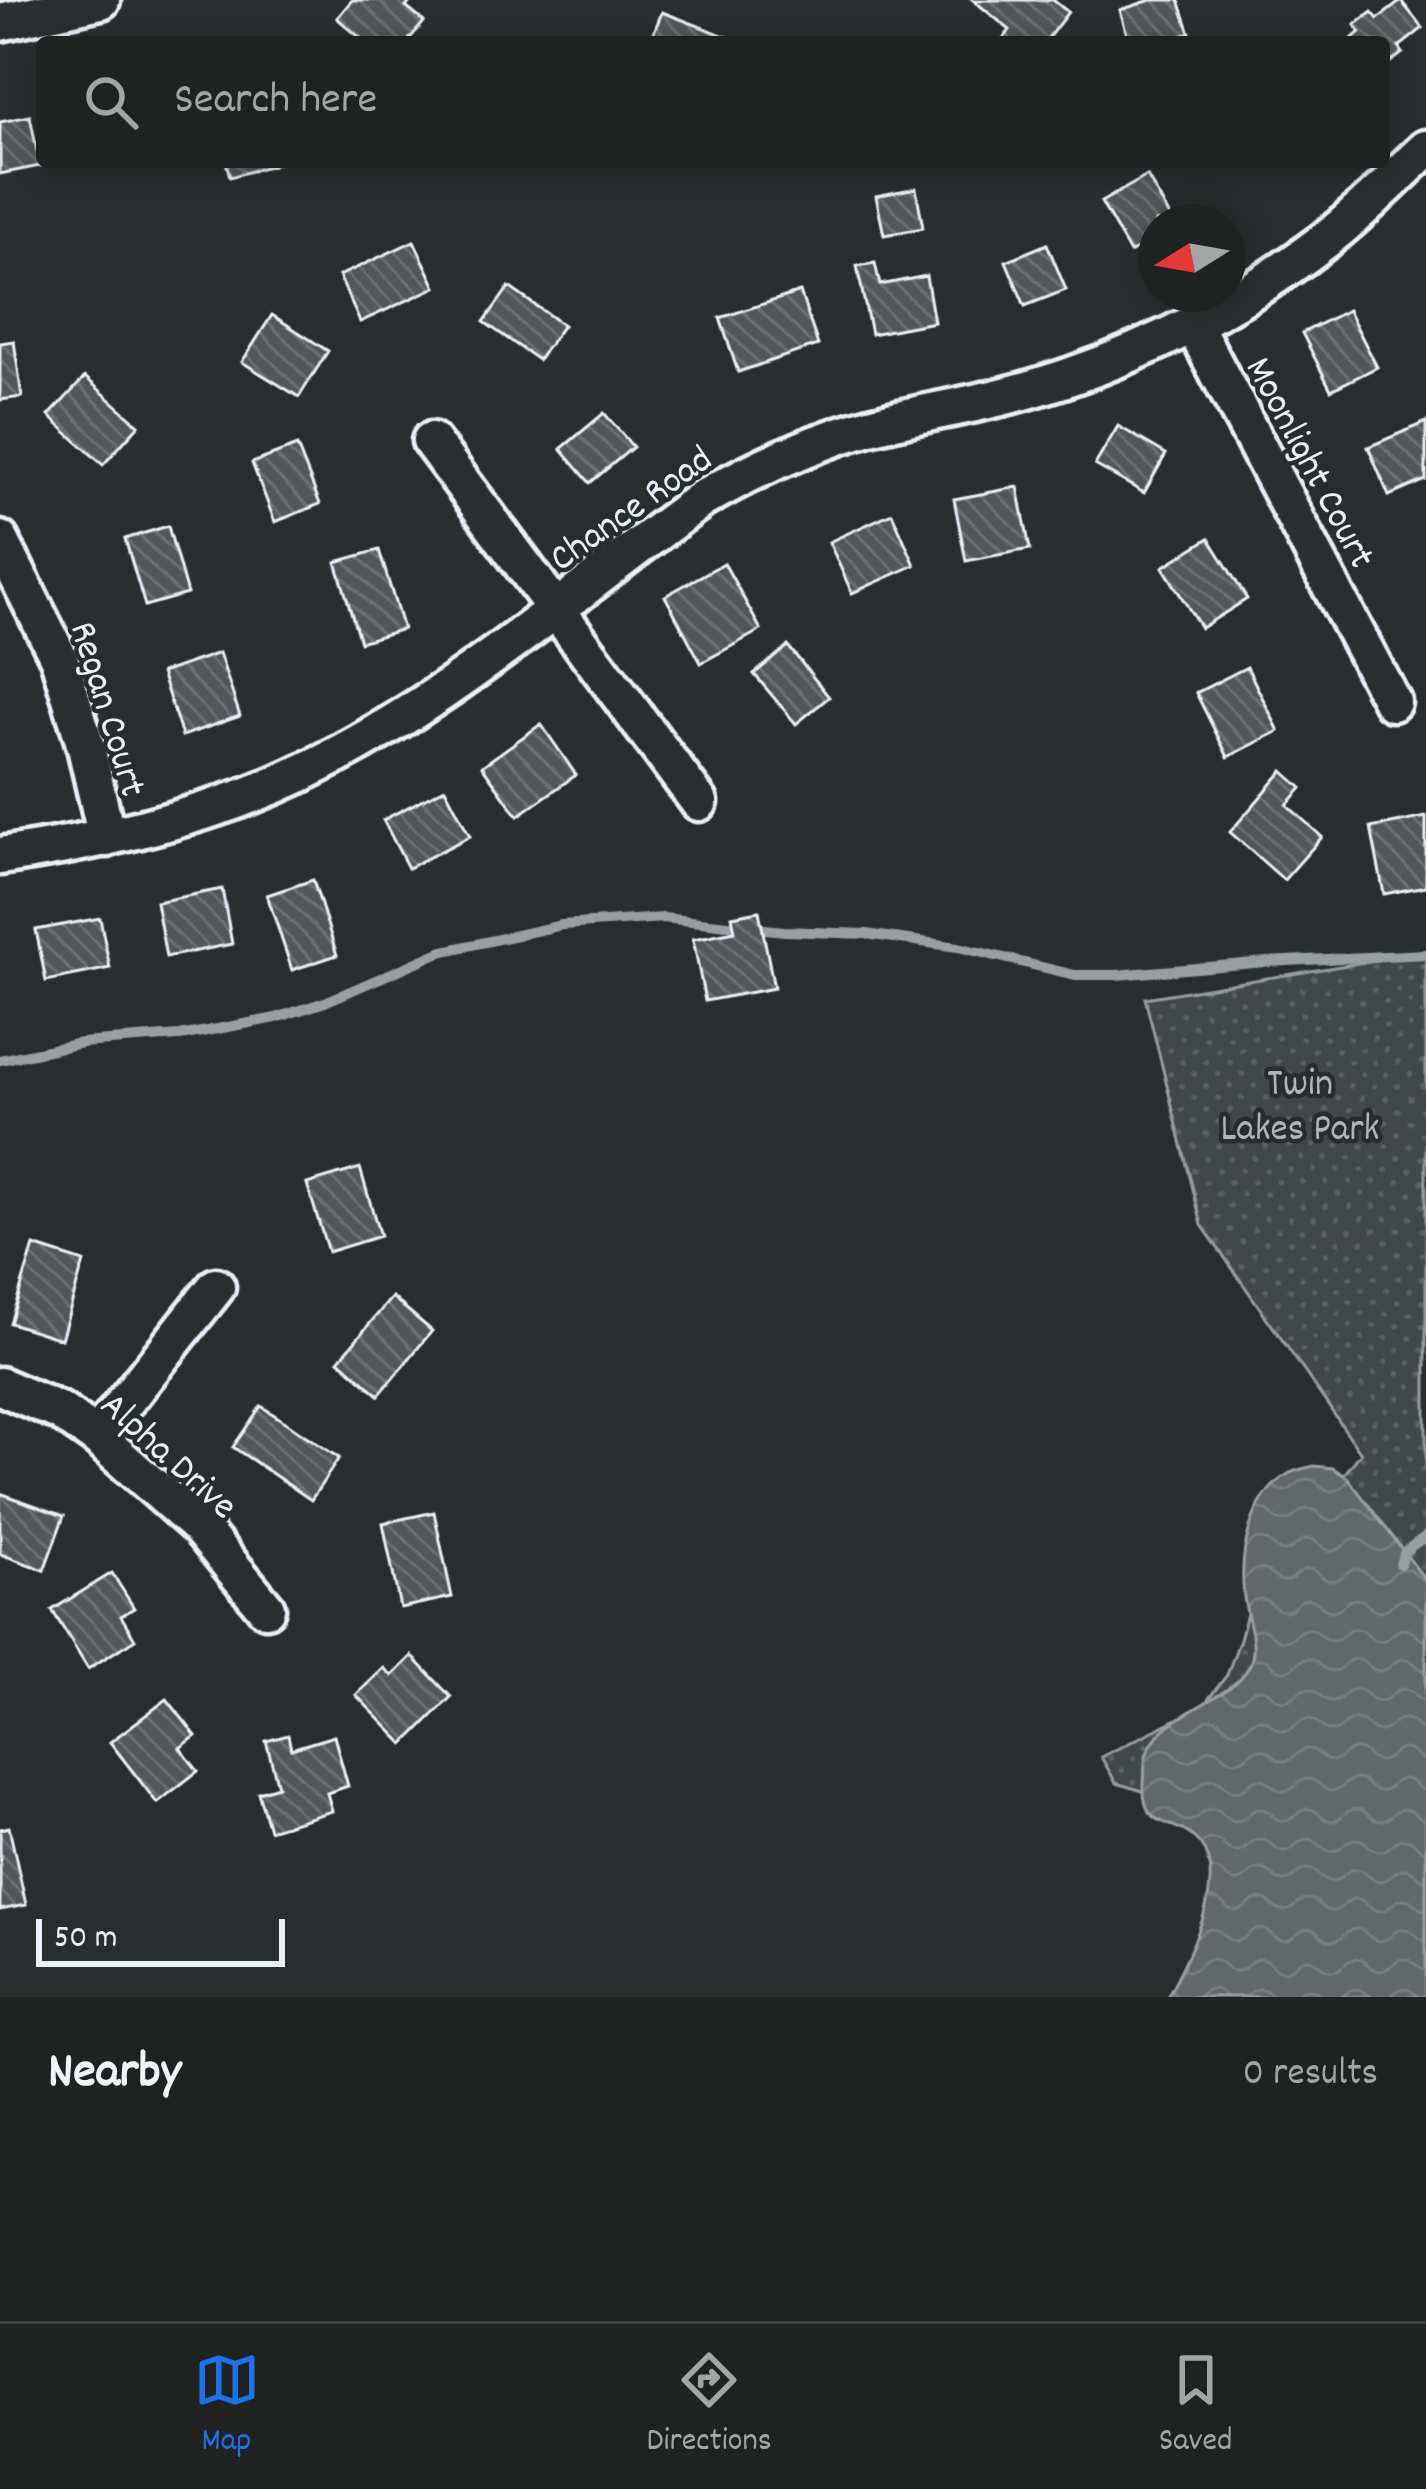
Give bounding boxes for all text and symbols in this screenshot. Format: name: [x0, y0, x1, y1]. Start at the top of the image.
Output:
search box: [36, 36, 1390, 168]
icon: search: [78, 69, 144, 135]
text: Search here: [174, 70, 377, 134]
north arrow: [1138, 204, 1246, 312]
street label: Moonlight Court: [1228, 348, 1386, 580]
street label: Chance Road: [540, 435, 726, 588]
street label: Regan Court: [52, 615, 158, 804]
park label: Twin Lakes Park: [1220, 1059, 1380, 1159]
street label: Alpha Drive: [86, 1381, 248, 1535]
scale bar: [36, 1913, 285, 1966]
text: 50 m: [54, 1916, 118, 1963]
text: Nearby: [48, 2039, 181, 2111]
text: 0 results: [1243, 2048, 1378, 2103]
tab: Map: [194, 2347, 260, 2466]
tab: Directions: [647, 2347, 772, 2466]
tab: Saved: [1159, 2347, 1232, 2466]

